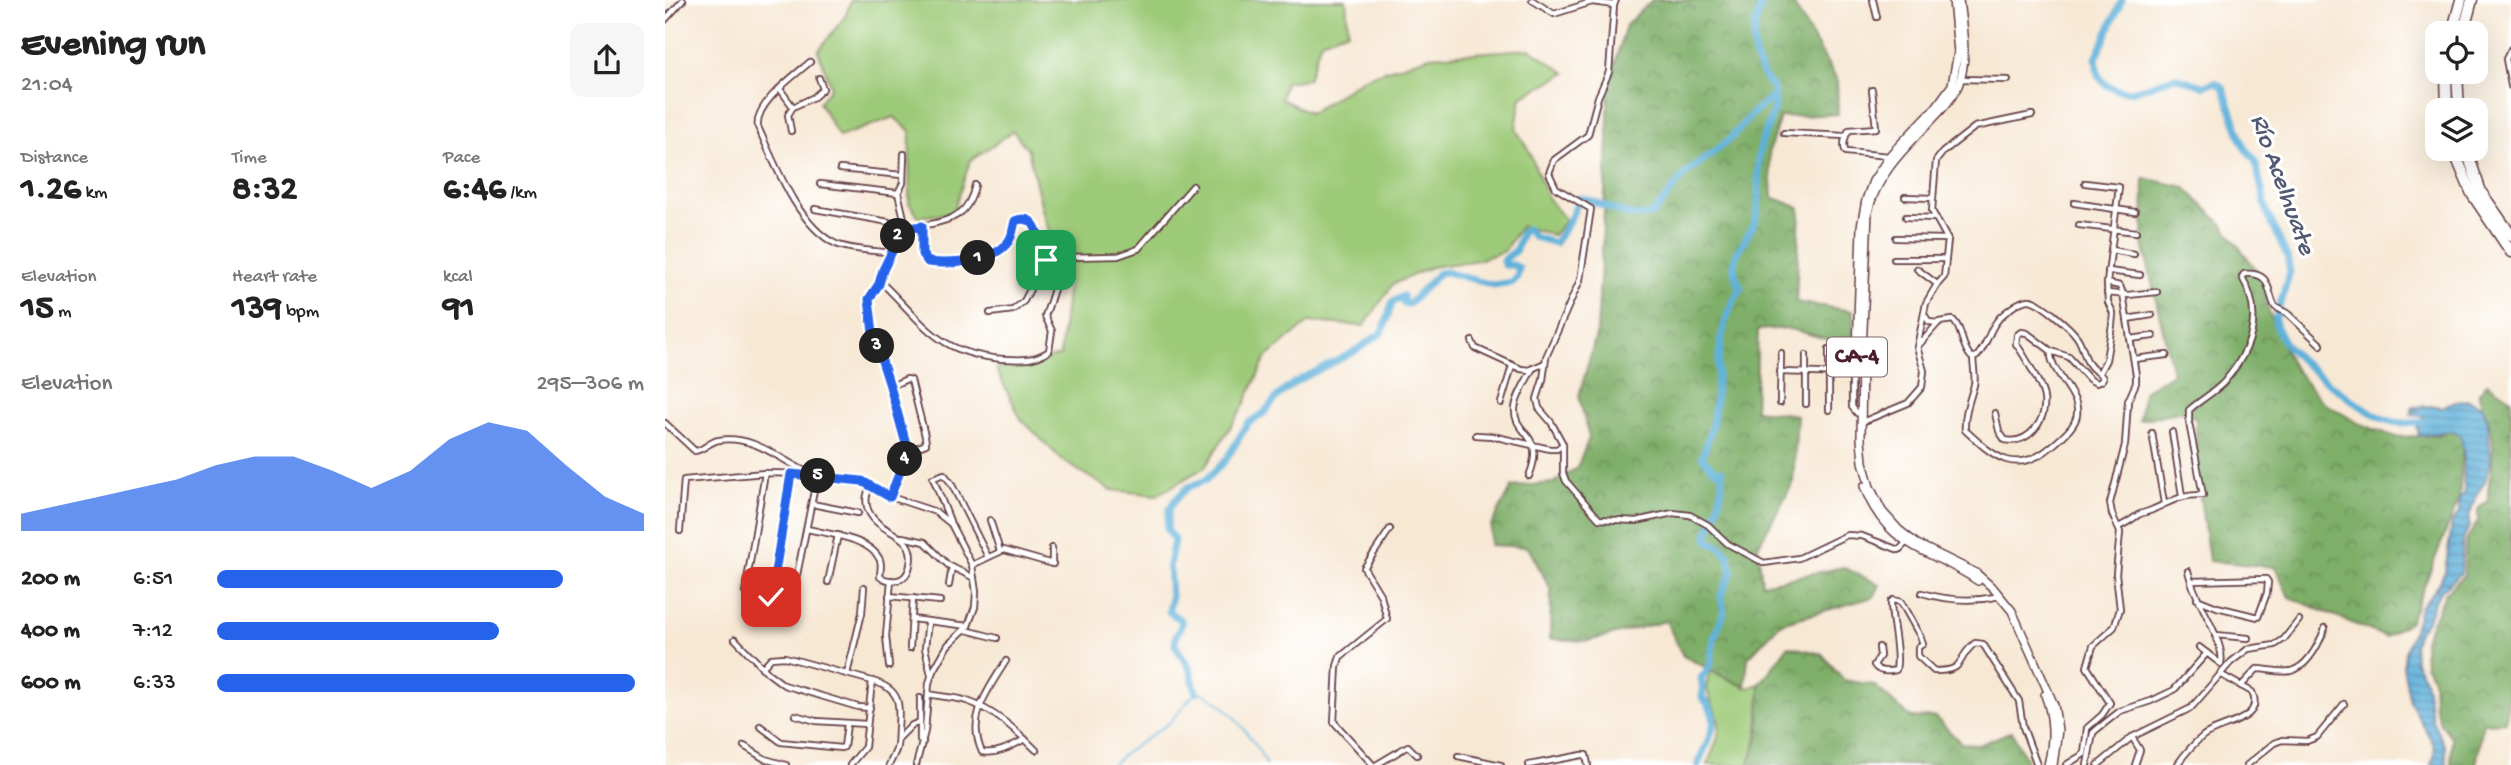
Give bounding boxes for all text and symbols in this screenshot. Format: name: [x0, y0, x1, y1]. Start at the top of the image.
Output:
map controls: [2425, 21, 2488, 161]
button: locate: [2425, 21, 2488, 84]
button: share: [570, 23, 644, 97]
text: Evening run: [21, 24, 205, 68]
text: 21:04: [21, 72, 73, 99]
button: layers: [2425, 98, 2488, 161]
water label: Río Acelhuate: [2241, 111, 2321, 261]
text: Distance: [21, 147, 88, 170]
text: Time: [232, 147, 267, 170]
text: Pace: [443, 147, 480, 170]
text: 1.26: [21, 170, 81, 211]
text: 8:32: [232, 170, 298, 211]
text: 6:46: [443, 170, 506, 211]
text: km: [81, 182, 108, 205]
text: /km: [506, 182, 537, 205]
pin: 2: [881, 218, 915, 254]
text: 2: [893, 224, 902, 247]
pin: [1016, 230, 1076, 290]
pin: 1: [961, 240, 995, 276]
icon: arrive: [1027, 241, 1065, 279]
text: 1: [974, 246, 981, 269]
text: Elevation: [21, 266, 97, 289]
text: Heart rate: [232, 266, 317, 289]
text: kcal: [443, 266, 473, 289]
text: 15: [21, 289, 54, 330]
text: 139: [232, 289, 282, 330]
text: 91: [443, 289, 475, 330]
text: m: [54, 301, 72, 324]
text: bpm: [282, 301, 319, 324]
pin: 3: [859, 328, 895, 364]
text: 3: [872, 334, 881, 357]
road number: CA-4: [1827, 338, 1887, 376]
text: Elevation: [21, 371, 112, 398]
text: 295–306 m: [537, 371, 644, 398]
pin: 4: [887, 442, 923, 476]
text: 4: [900, 447, 909, 470]
pin: 5: [801, 458, 835, 494]
text: 5: [813, 464, 823, 487]
text: 200 m: [21, 566, 80, 593]
text: 6:51: [133, 566, 173, 593]
pin: [741, 567, 801, 627]
icon: check: [752, 578, 790, 616]
text: 400 m: [21, 618, 80, 645]
text: 7:12: [133, 618, 173, 645]
text: 600 m: [21, 670, 81, 697]
text: 6:33: [133, 670, 176, 697]

